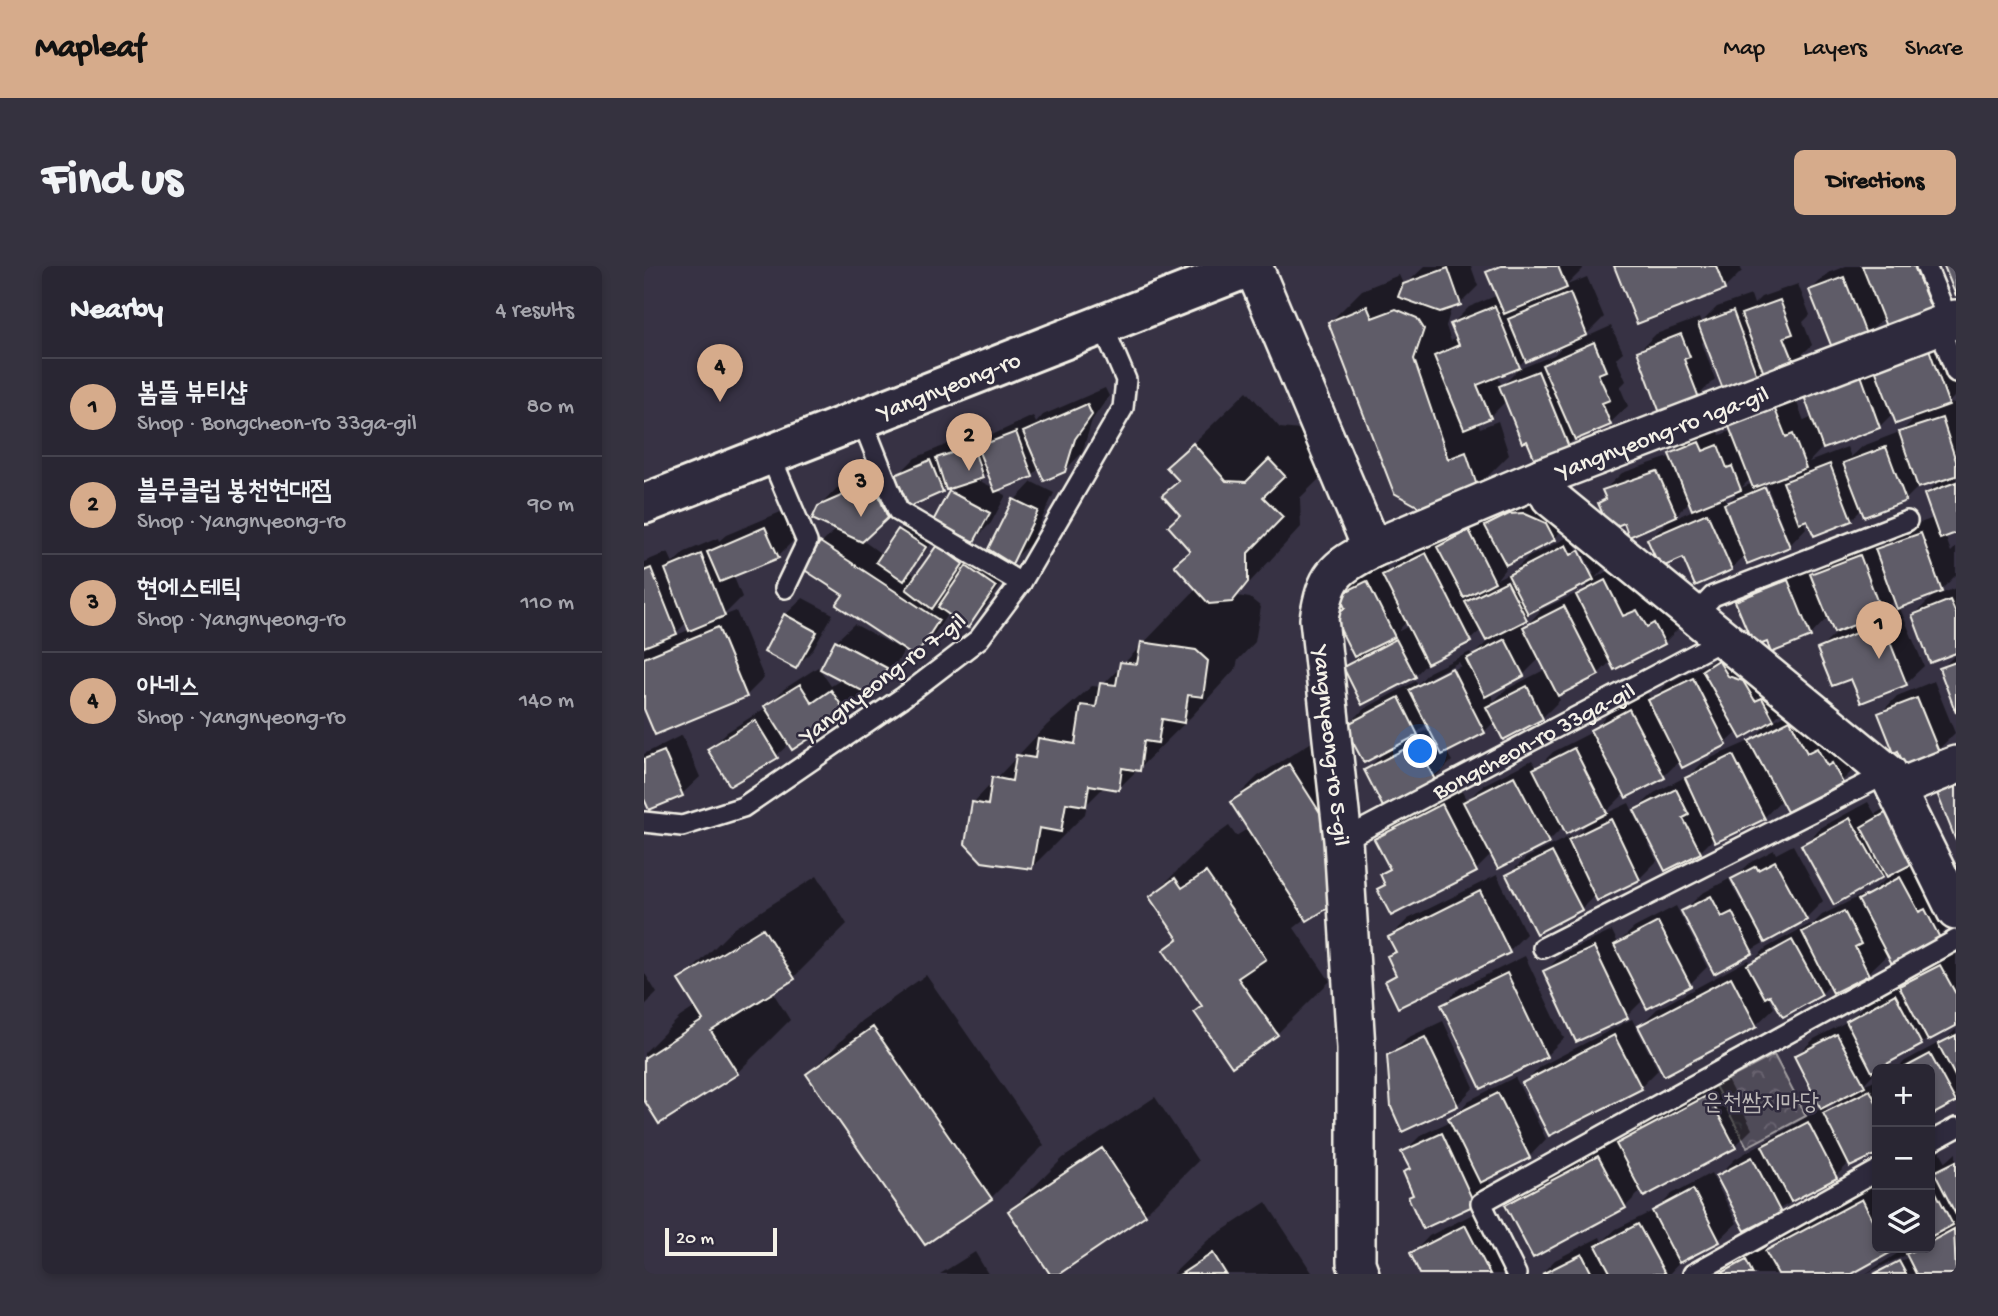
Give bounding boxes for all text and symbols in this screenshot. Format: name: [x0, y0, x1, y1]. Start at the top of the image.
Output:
text: Mapleaf: [35, 30, 145, 68]
text: Map: [1723, 35, 1765, 64]
text: Layers: [1803, 35, 1867, 64]
text: Share: [1905, 35, 1963, 64]
button: Directions: [1794, 150, 1956, 215]
text: Find us: [42, 153, 182, 211]
text: Nearby: [70, 294, 163, 329]
text: 4 results: [495, 298, 574, 325]
pin: 4: [697, 344, 743, 402]
street label: Yangnyeong-ro: [872, 347, 1025, 430]
text: 봄뜰 뷰티샵: [137, 380, 248, 411]
street label: Yangnyeong-ro 1ga-gil: [1551, 381, 1774, 489]
text: 1: [88, 394, 98, 421]
text: 80 m: [527, 394, 574, 421]
text: Shop · Bongcheon-ro 33ga-gil: [137, 411, 417, 438]
pin: 2: [946, 413, 992, 471]
pin: 3: [838, 459, 884, 517]
text: 블루클럽 봉천현대점: [137, 478, 331, 509]
text: 2: [87, 492, 99, 519]
text: 90 m: [528, 492, 574, 519]
text: Shop · Yangnyeong-ro: [137, 509, 346, 536]
text: 현에스테틱: [137, 576, 242, 607]
text: 3: [87, 590, 99, 617]
text: 110 m: [521, 590, 574, 617]
pin: 1: [1856, 601, 1902, 659]
text: Shop · Yangnyeong-ro: [137, 607, 346, 634]
street label: Yangnyeong-ro 7-gil: [794, 608, 973, 753]
street label: Yangnyeong-ro 5-gil: [1304, 643, 1354, 847]
text: 아네스: [137, 674, 200, 705]
street label: Bongcheon-ro 33ga-gil: [1428, 677, 1641, 809]
text: 4: [88, 688, 98, 715]
text: 140 m: [519, 688, 574, 715]
text: Shop · Yangnyeong-ro: [137, 705, 346, 732]
your location: [1403, 734, 1437, 768]
map controls: [1872, 1064, 1935, 1253]
button: +: [1872, 1064, 1935, 1127]
park label: 은천쌈지마당: [1703, 1090, 1819, 1119]
button: −: [1872, 1127, 1935, 1190]
button: layers: [1872, 1190, 1935, 1253]
scale bar: [665, 1225, 777, 1257]
text: 20 m: [676, 1228, 714, 1251]

